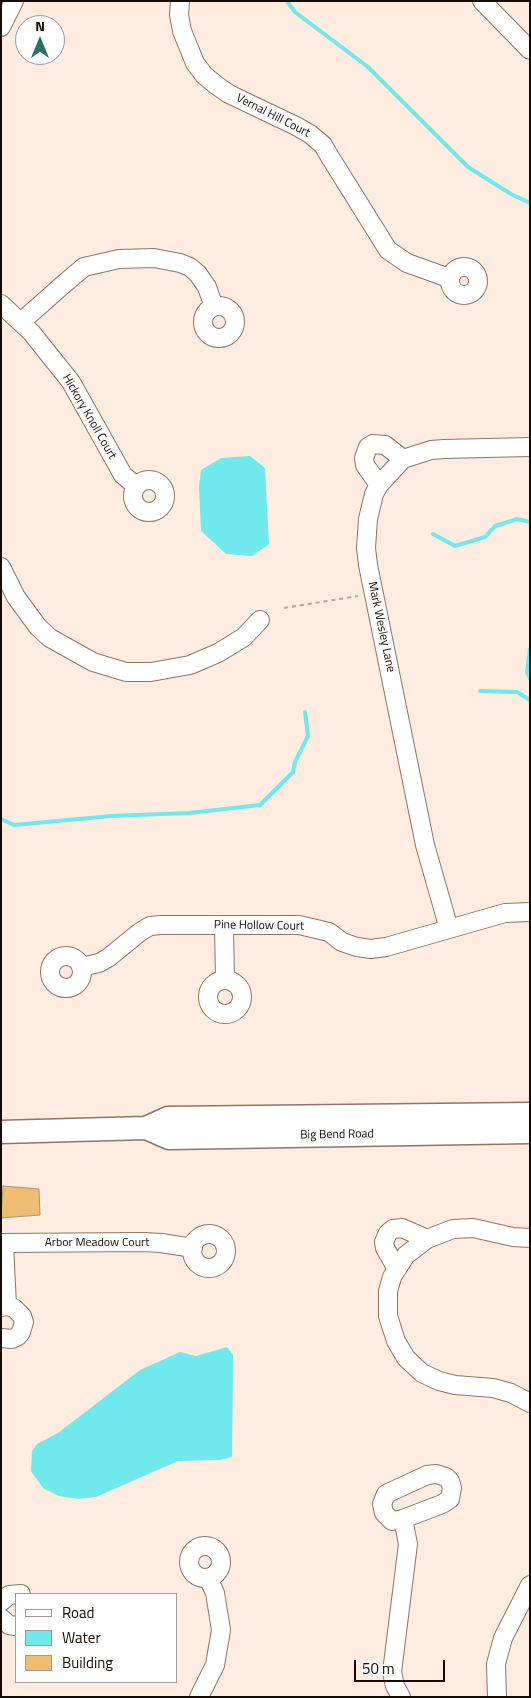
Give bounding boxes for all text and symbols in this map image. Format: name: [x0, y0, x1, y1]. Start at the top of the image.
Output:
north arrow: [15, 15, 65, 65]
text: N: [35, 15, 45, 36]
street label: Vernal Hill Court: [234, 91, 312, 141]
street label: Hickory Knoll Court: [59, 372, 119, 462]
street label: Mark Wesley Lane: [364, 580, 398, 674]
street label: Pine Hollow Court: [214, 918, 304, 934]
street label: Big Bend Road: [300, 1127, 374, 1143]
street label: Arbor Meadow Court: [45, 1236, 149, 1250]
legend: [15, 1593, 178, 1683]
text: Road: [62, 1601, 94, 1624]
text: Water: [62, 1626, 101, 1649]
scale bar: [356, 1650, 447, 1682]
text: Building: [62, 1651, 113, 1674]
text: 50 m: [362, 1657, 395, 1680]

